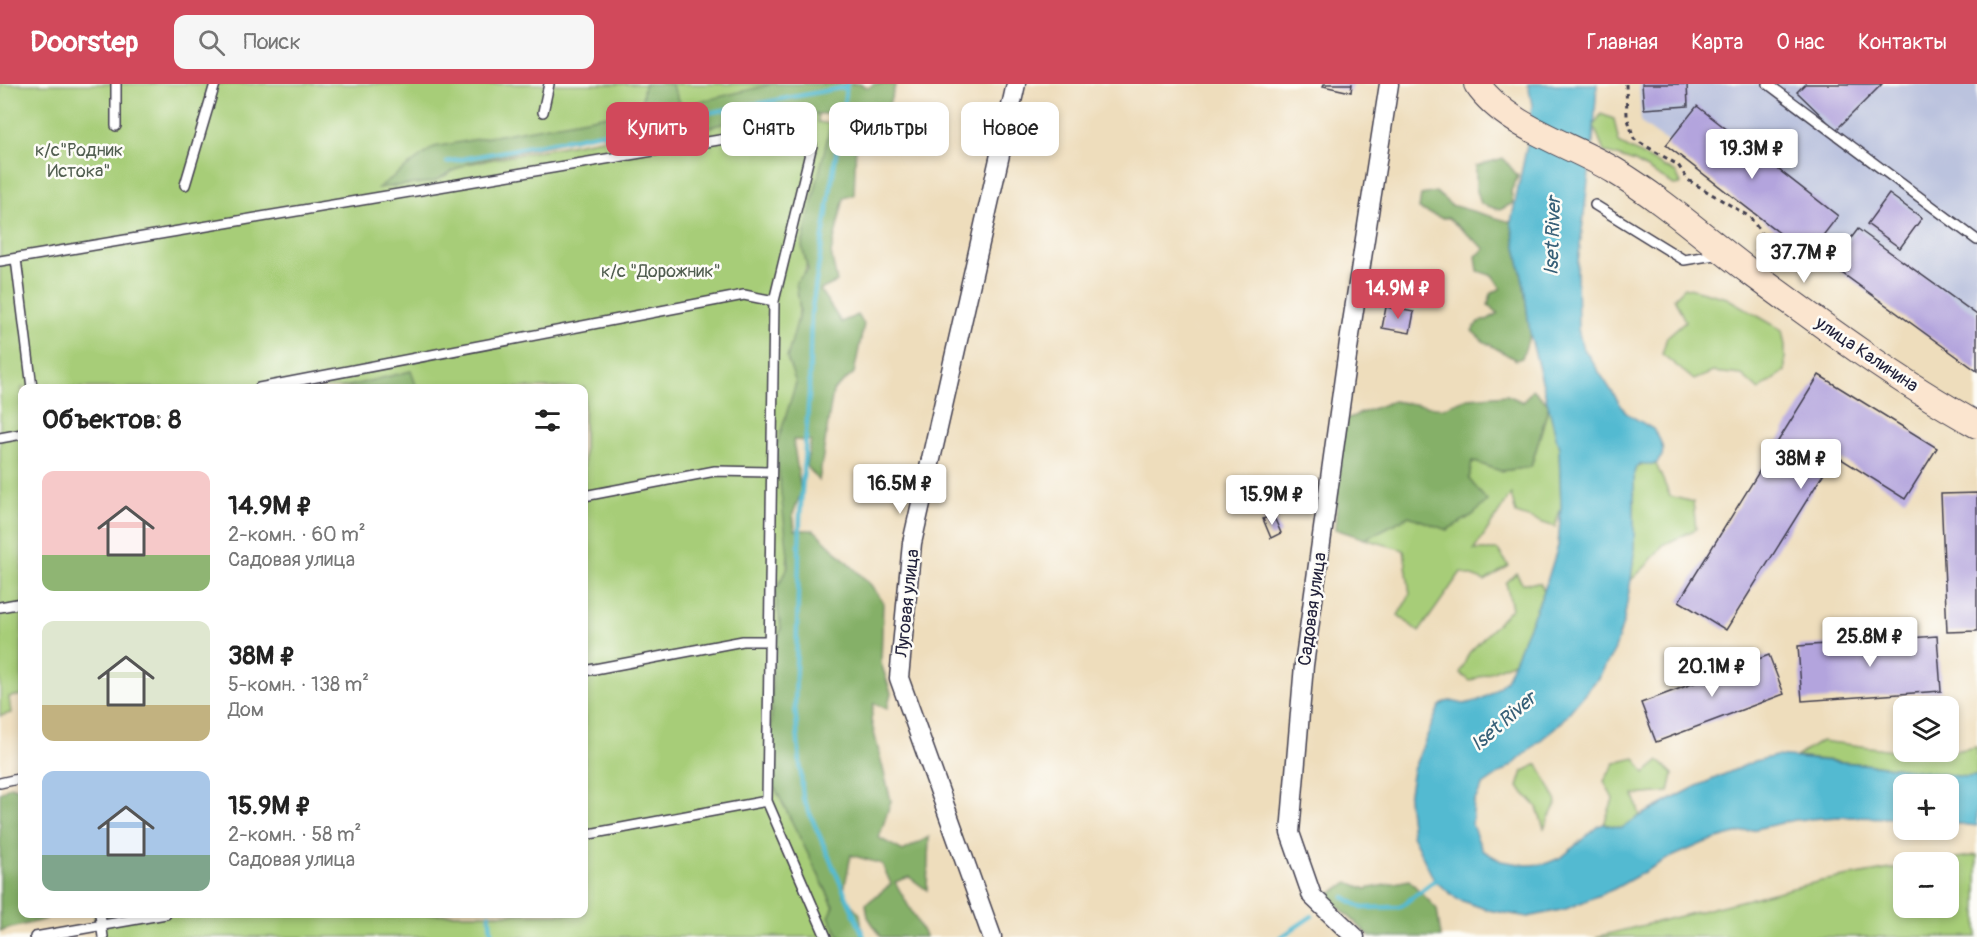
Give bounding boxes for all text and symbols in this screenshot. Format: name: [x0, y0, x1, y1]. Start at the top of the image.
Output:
search box: [174, 15, 594, 69]
text: Doorstep: [30, 25, 138, 60]
icon: search: [195, 26, 228, 59]
text: Поиск: [243, 28, 301, 56]
text: Главная: [1587, 29, 1658, 56]
text: Карта: [1691, 29, 1743, 56]
text: О нас: [1776, 29, 1825, 56]
text: Контакты: [1858, 29, 1947, 56]
chip: Купить: [606, 102, 709, 156]
chip: Снять: [721, 102, 817, 156]
chip: Фильтры: [829, 102, 949, 156]
chip: Новое: [961, 102, 1059, 156]
pin: 19.3M ₽: [1697, 129, 1807, 180]
text: 19.3M ₽: [1720, 136, 1784, 161]
park label: к/с"Родник Истока": [35, 139, 123, 183]
water label: Iset River: [1539, 193, 1566, 276]
pin: 37.7M ₽: [1749, 233, 1859, 284]
text: 37.7M ₽: [1770, 240, 1838, 265]
park label: к/с "Дорожник": [601, 260, 721, 283]
pin: 14.9M ₽: [1343, 269, 1453, 320]
text: 14.9M ₽: [1366, 276, 1430, 301]
street label: улица Калинина: [1810, 311, 1923, 397]
text: Объектов: 8: [42, 404, 181, 436]
icon: filters: [531, 404, 564, 437]
pin: 38M ₽: [1759, 439, 1843, 490]
text: 38M ₽: [1775, 446, 1827, 471]
pin: 16.5M ₽: [845, 464, 955, 515]
text: 16.5M ₽: [867, 471, 933, 496]
pin: 15.9M ₽: [1217, 475, 1327, 526]
text: 15.9M ₽: [1240, 482, 1304, 507]
text: 14.9M ₽: [228, 490, 312, 522]
icon: home: [90, 495, 162, 567]
text: 2-комн. · 60 m²: [228, 522, 366, 547]
text: Садовая улица: [228, 547, 355, 572]
street label: Луговая улица: [890, 548, 925, 659]
street label: Садовая улица: [1293, 551, 1332, 667]
pin: 25.8M ₽: [1815, 617, 1925, 668]
text: 25.8M ₽: [1836, 624, 1904, 649]
text: 38M ₽: [228, 640, 296, 672]
icon: home: [90, 645, 162, 717]
pin: 20.1M ₽: [1657, 647, 1767, 698]
text: 20.1M ₽: [1678, 654, 1746, 679]
text: 5-комн. · 138 m²: [228, 672, 369, 697]
water label: Iset River: [1465, 684, 1543, 757]
map controls: [1893, 696, 1959, 918]
button: layers: [1893, 696, 1959, 762]
text: Дом: [228, 697, 264, 722]
button: +: [1893, 774, 1959, 840]
text: 15.9M ₽: [228, 790, 311, 822]
icon: home: [90, 795, 162, 867]
text: 2-комн. · 58 m²: [228, 822, 361, 847]
text: Садовая улица: [228, 847, 355, 872]
button: −: [1893, 852, 1959, 918]

